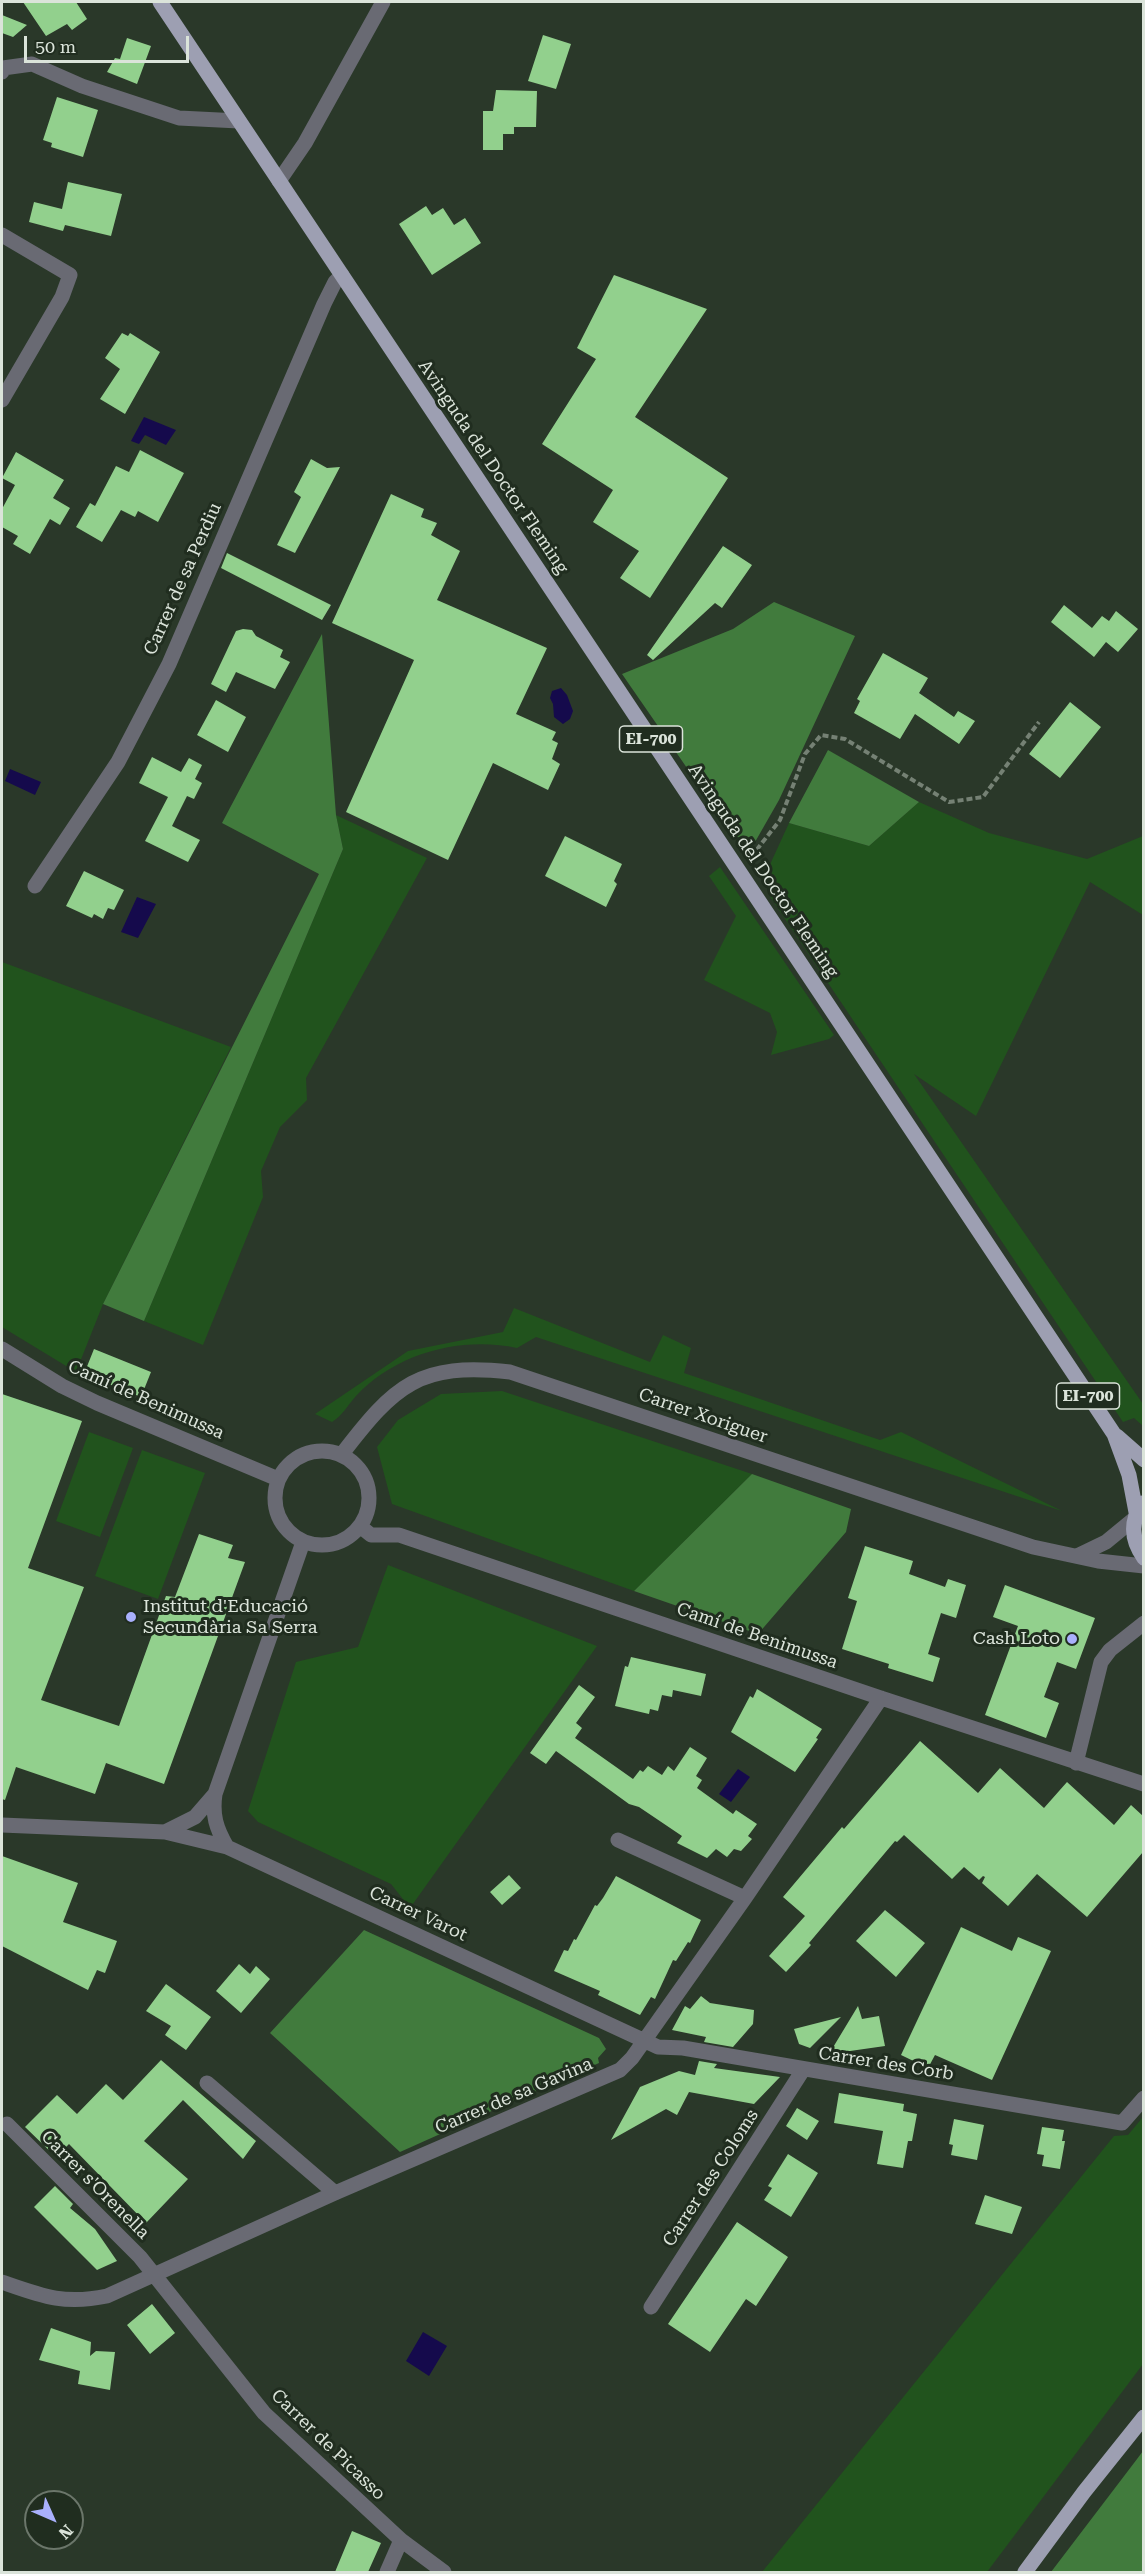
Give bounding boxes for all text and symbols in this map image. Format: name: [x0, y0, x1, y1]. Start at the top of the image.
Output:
scale bar: [27, 24, 192, 62]
text: 50 m: [35, 36, 76, 57]
street label: Avinguda del Doctor Fleming: [413, 356, 573, 578]
street label: Carrer de sa Perdiu: [140, 499, 226, 659]
road number: EI-700: [620, 726, 682, 752]
street label: Avinguda del Doctor Fleming: [683, 760, 843, 982]
street label: Camí de Benimussa: [64, 1356, 228, 1444]
road number: EI-700: [1056, 1383, 1120, 1409]
street label: Carrer Xoriguer: [636, 1384, 770, 1448]
place label: Institut d'Educació Secundària Sa Serra: [143, 1596, 317, 1638]
street label: Camí de Benimussa: [674, 1598, 840, 1674]
marker: Institut d'Educació Secundària Sa Serra: [124, 1610, 138, 1624]
place label: Cash Loto: [973, 1628, 1060, 1650]
marker: Cash Loto: [1065, 1632, 1079, 1646]
street label: Carrer Varot: [366, 1882, 470, 1946]
street label: Carrer des Corb: [817, 2043, 955, 2085]
street label: Carrer de sa Gavina: [432, 2053, 596, 2139]
street label: Carrer des Coloms: [659, 2105, 763, 2251]
street label: Carrer s'Orenella: [36, 2126, 154, 2244]
street label: Carrer de Picasso: [266, 2385, 390, 2505]
north arrow: [24, 2490, 84, 2550]
text: N: [55, 2521, 77, 2543]

